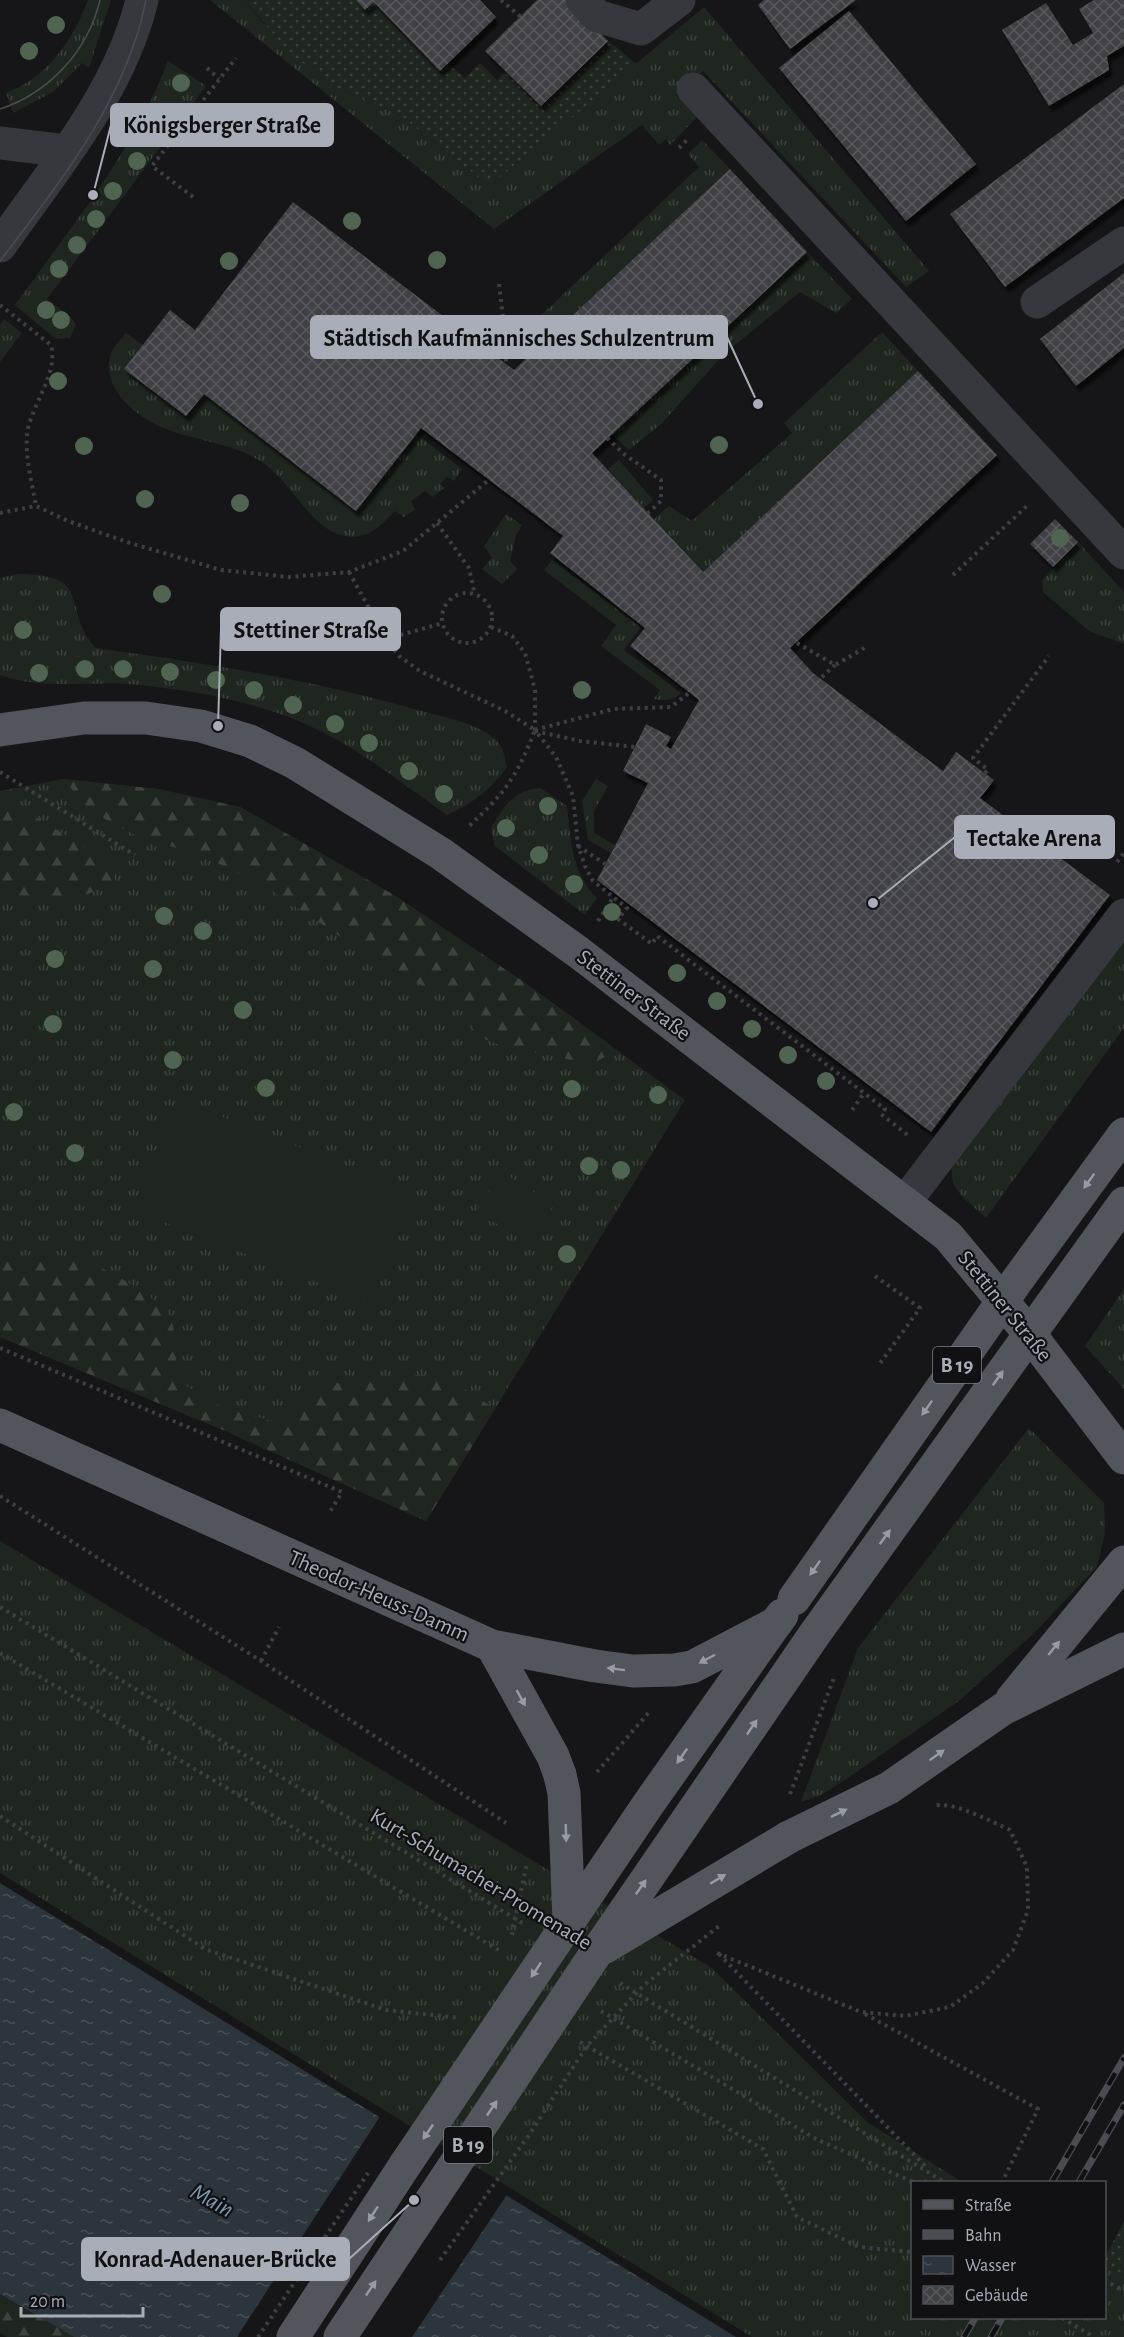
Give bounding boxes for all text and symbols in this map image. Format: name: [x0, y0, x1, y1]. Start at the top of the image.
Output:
callout: Königsberger Straße: [111, 104, 333, 146]
text: Königsberger Straße: [123, 114, 321, 138]
callout: Städtisch Kaufmännisches Schulzentrum: [311, 316, 727, 358]
text: Städtisch Kaufmännisches Schulzentrum: [323, 327, 715, 351]
callout: Stettiner Straße: [221, 608, 400, 650]
text: Stettiner Straße: [233, 619, 389, 643]
callout: Tectake Arena: [955, 816, 1114, 858]
text: Tectake Arena: [966, 827, 1102, 851]
street label: Stettiner Straße: [573, 945, 695, 1045]
one-way arrow: [1084, 1174, 1096, 1189]
street label: Stettiner Straße: [954, 1246, 1056, 1366]
road number: B 19: [933, 1347, 981, 1383]
one-way arrow: [992, 1370, 1004, 1386]
one-way arrow: [921, 1400, 933, 1416]
one-way arrow: [879, 1529, 891, 1545]
street label: Theodor-Heuss-Damm: [286, 1546, 472, 1646]
one-way arrow: [810, 1561, 822, 1576]
one-way arrow: [1047, 1640, 1060, 1656]
one-way arrow: [699, 1654, 716, 1663]
one-way arrow: [606, 1664, 625, 1673]
one-way arrow: [516, 1689, 526, 1706]
one-way arrow: [746, 1719, 758, 1735]
one-way arrow: [676, 1748, 688, 1764]
one-way arrow: [929, 1749, 945, 1761]
street label: Kurt-Schumacher-Promenade: [367, 1804, 595, 1954]
one-way arrow: [831, 1808, 848, 1817]
one-way arrow: [561, 1823, 570, 1842]
one-way arrow: [710, 1874, 726, 1885]
one-way arrow: [635, 1880, 647, 1896]
one-way arrow: [531, 1962, 542, 1978]
one-way arrow: [486, 2101, 498, 2117]
one-way arrow: [422, 2124, 433, 2140]
road number: B 19: [444, 2127, 492, 2163]
water label: Main: [187, 2180, 237, 2222]
legend: [911, 2181, 1106, 2319]
text: Straße: [965, 2197, 1011, 2215]
one-way arrow: [368, 2206, 379, 2222]
text: Bahn: [965, 2227, 1001, 2245]
callout: Konrad-Adenauer-Brücke: [82, 2238, 349, 2280]
text: Konrad-Adenauer-Brücke: [93, 2248, 337, 2272]
text: Wasser: [965, 2257, 1016, 2275]
scale bar: [21, 2280, 142, 2318]
one-way arrow: [366, 2280, 377, 2296]
text: Gebäude: [965, 2287, 1028, 2305]
text: 20 m: [30, 2293, 65, 2311]

